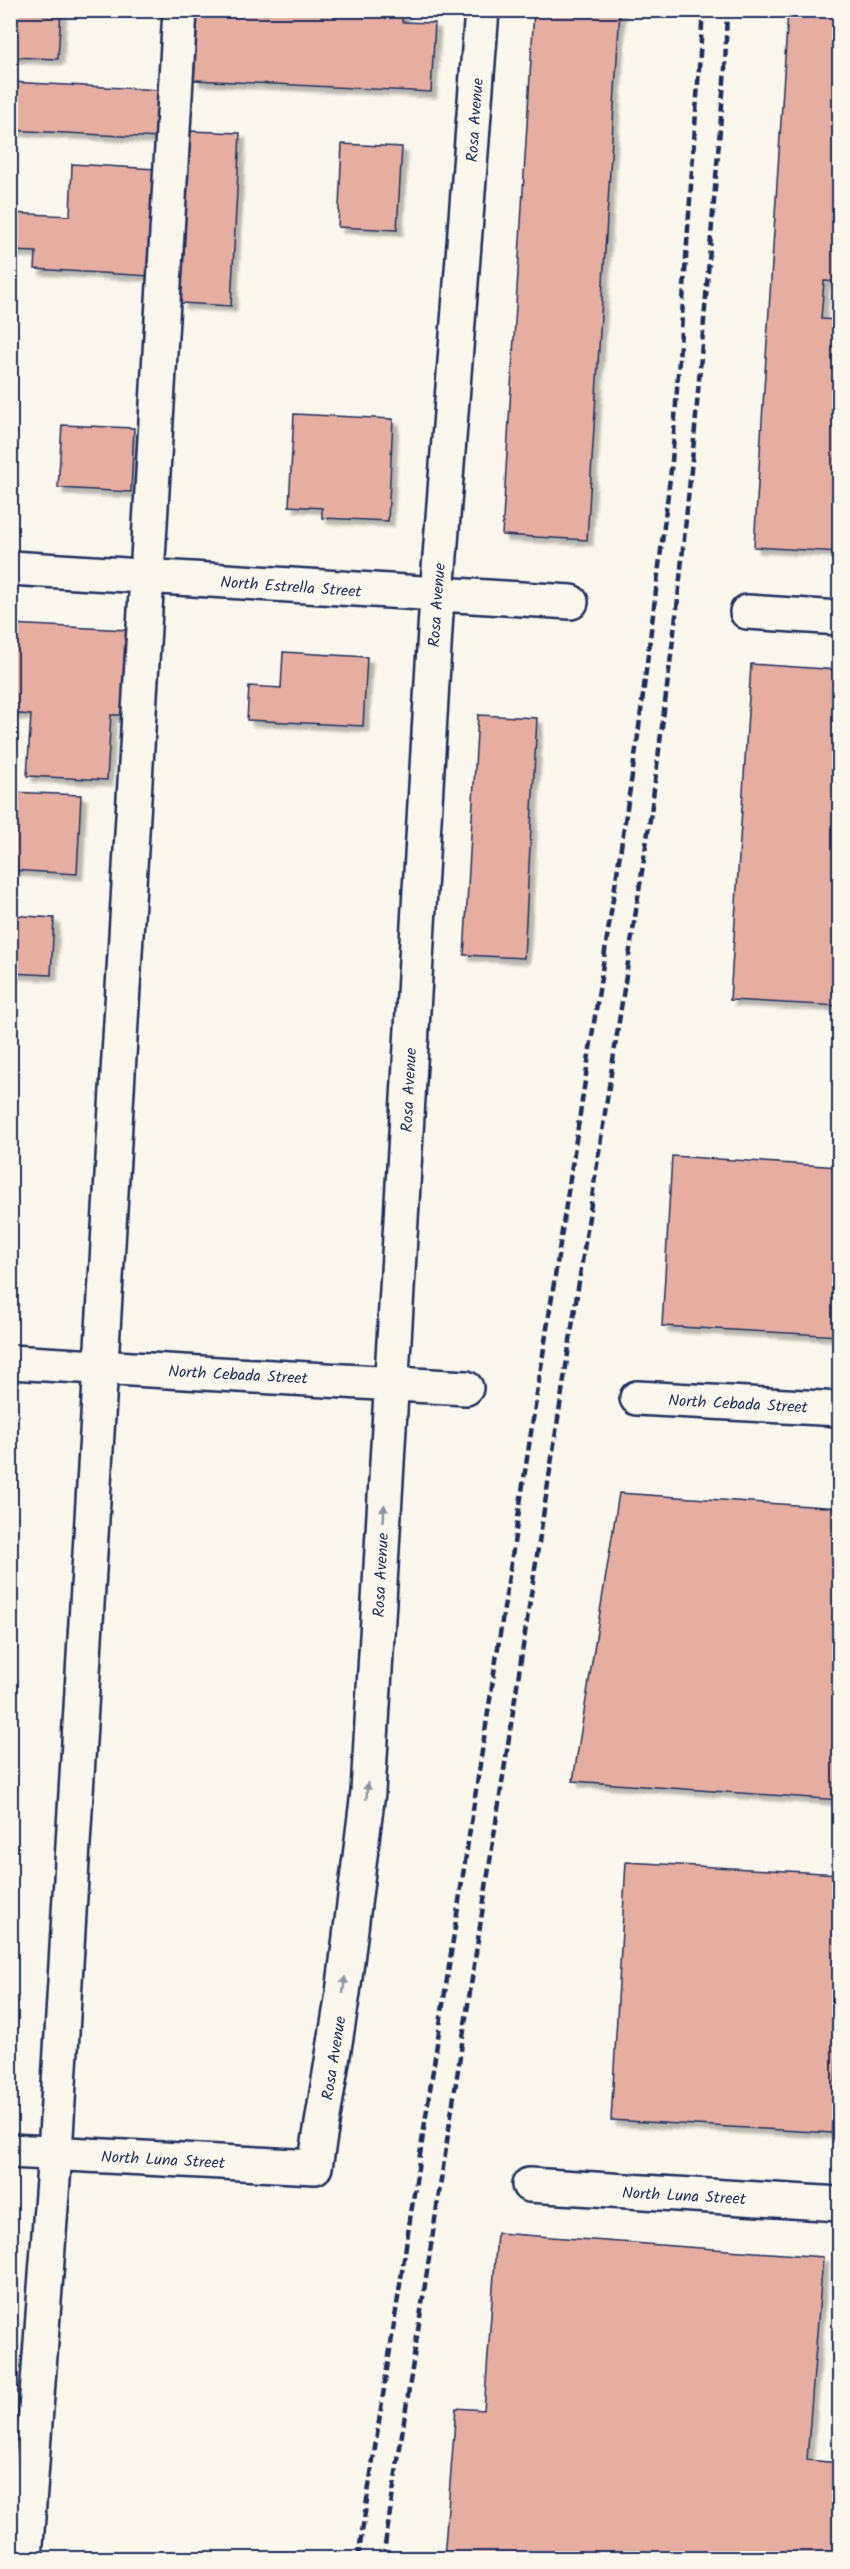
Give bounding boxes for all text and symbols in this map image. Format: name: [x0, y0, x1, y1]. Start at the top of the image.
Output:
street label: Rosa Avenue: [460, 77, 491, 163]
street label: Rosa Avenue: [422, 562, 453, 648]
street label: North Estrella Street: [219, 570, 363, 605]
street label: Rosa Avenue: [395, 1047, 424, 1133]
street label: North Cebada Street: [167, 1359, 309, 1392]
street label: North Cebada Street: [667, 1388, 809, 1421]
one-way arrow: [379, 1503, 389, 1522]
street label: Rosa Avenue: [367, 1532, 396, 1618]
one-way arrow: [363, 1782, 372, 1801]
one-way arrow: [339, 1975, 349, 1994]
street label: Rosa Avenue: [316, 2015, 353, 2102]
street label: North Luna Street: [100, 2145, 226, 2176]
street label: North Luna Street: [621, 2181, 747, 2212]

